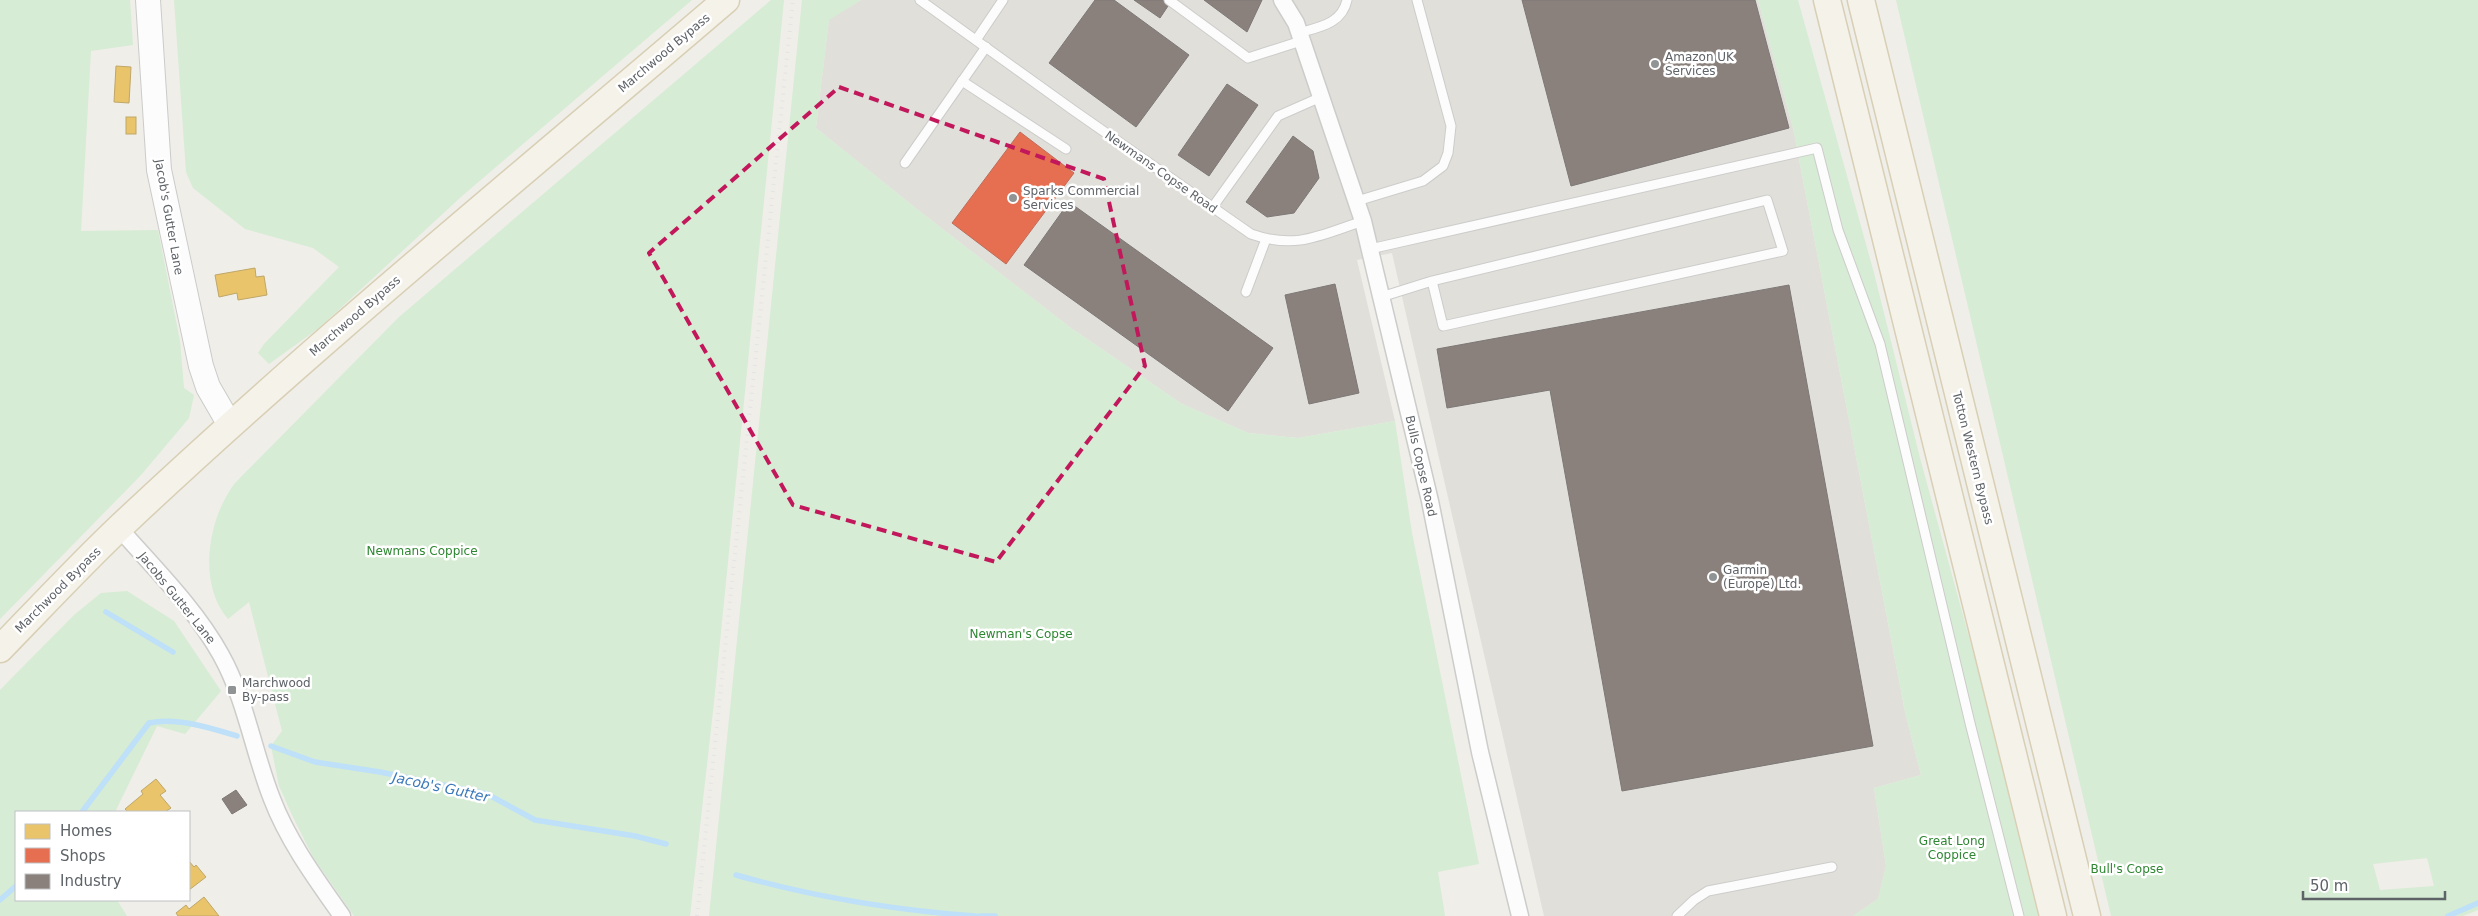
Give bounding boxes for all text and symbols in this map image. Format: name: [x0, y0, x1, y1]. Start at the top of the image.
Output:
street label: Marchwood Bypass: [615, 11, 713, 95]
place label: Amazon UK Services: [1665, 50, 1735, 78]
marker: Amazon UK Services: [1649, 58, 1661, 70]
street label: Newmans Copse Road: [1102, 128, 1220, 216]
street label: Jacob's Gutter Lane: [152, 157, 186, 276]
place label: Sparks Commercial Services: [1023, 184, 1139, 212]
marker: Sparks Commercial Services: [1007, 192, 1019, 204]
street label: Marchwood Bypass: [307, 273, 403, 359]
street label: Totton Western Bypass: [1949, 389, 1996, 526]
street label: Bulls Copse Road: [1403, 414, 1439, 518]
street label: Marchwood Bypass: [12, 544, 104, 636]
park label: Newmans Coppice: [366, 544, 478, 558]
street label: Jacobs Gutter Lane: [135, 549, 218, 647]
place label: Garmin (Europe) Ltd.: [1723, 563, 1801, 591]
marker: Garmin (Europe) Ltd.: [1707, 571, 1719, 583]
park label: Newman's Copse: [969, 627, 1073, 641]
place label: Marchwood By-pass: [242, 676, 311, 704]
marker: Marchwood By-pass: [226, 684, 238, 696]
water label: Jacob's Gutter: [388, 768, 492, 805]
legend: [15, 811, 190, 901]
text: Homes: [60, 822, 112, 840]
park label: Great Long Coppice: [1919, 834, 1985, 862]
text: Shops: [60, 847, 106, 865]
park label: Bull's Copse: [2091, 862, 2163, 876]
scale bar: [2303, 868, 2446, 900]
text: Industry: [60, 872, 122, 890]
text: 50 m: [2310, 877, 2348, 895]

